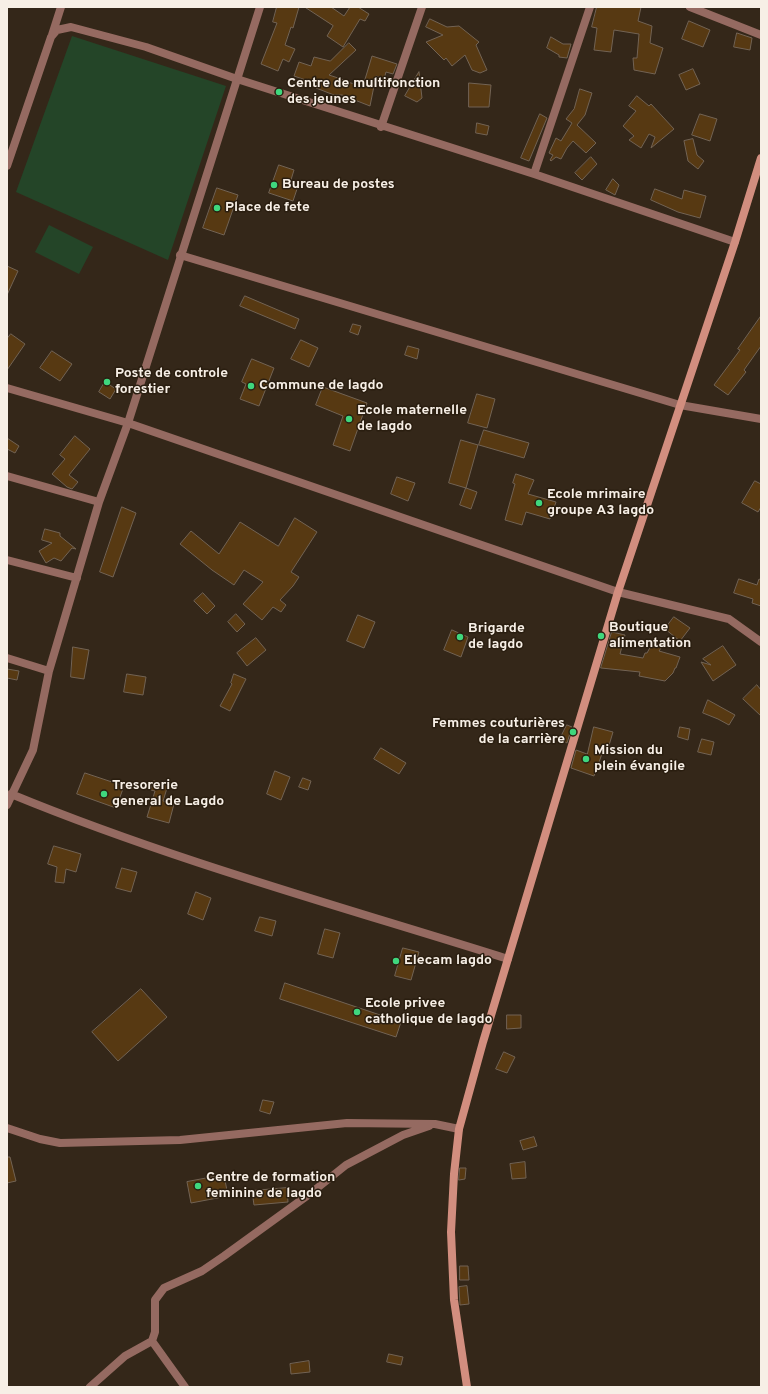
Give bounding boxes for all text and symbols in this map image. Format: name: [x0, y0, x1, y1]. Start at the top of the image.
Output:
place label: Centre de multifonction des jeunes: [287, 76, 440, 108]
marker: Centre de multifonction des jeunes: [274, 87, 284, 97]
place label: Bureau de postes: [282, 177, 395, 193]
marker: Bureau de postes: [269, 180, 279, 190]
place label: Place de fete: [225, 200, 310, 216]
marker: Place de fete: [212, 203, 222, 213]
place label: Poste de controle forestier: [115, 366, 228, 398]
marker: Poste de controle forestier: [102, 377, 112, 387]
place label: Commune de lagdo: [259, 378, 384, 394]
marker: Commune de lagdo: [246, 381, 256, 391]
place label: Ecole maternelle de lagdo: [357, 403, 467, 436]
marker: Ecole maternelle de lagdo: [344, 414, 354, 424]
place label: Ecole mrimaire groupe A3 lagdo: [547, 487, 654, 520]
marker: Ecole mrimaire groupe A3 lagdo: [534, 498, 544, 508]
place label: Boutique alimentation: [609, 620, 691, 652]
place label: Brigarde de lagdo: [468, 621, 525, 654]
marker: Boutique alimentation: [596, 631, 606, 641]
marker: Brigarde de lagdo: [455, 632, 465, 642]
place label: Femmes couturières de la carrière: [432, 716, 565, 748]
marker: Femmes couturières de la carrière: [568, 727, 578, 737]
place label: Mission du plein évangile: [594, 743, 685, 776]
marker: Mission du plein évangile: [581, 754, 591, 764]
place label: Tresorerie general de Lagdo: [112, 778, 224, 810]
marker: Tresorerie general de Lagdo: [99, 789, 109, 799]
place label: Elecam lagdo: [404, 953, 492, 969]
marker: Elecam lagdo: [391, 956, 401, 966]
place label: Ecole privee catholique de lagdo: [365, 996, 492, 1028]
marker: Ecole privee catholique de lagdo: [352, 1007, 362, 1017]
place label: Centre de formation feminine de lagdo: [206, 1170, 335, 1202]
marker: Centre de formation feminine de lagdo: [193, 1181, 203, 1191]

